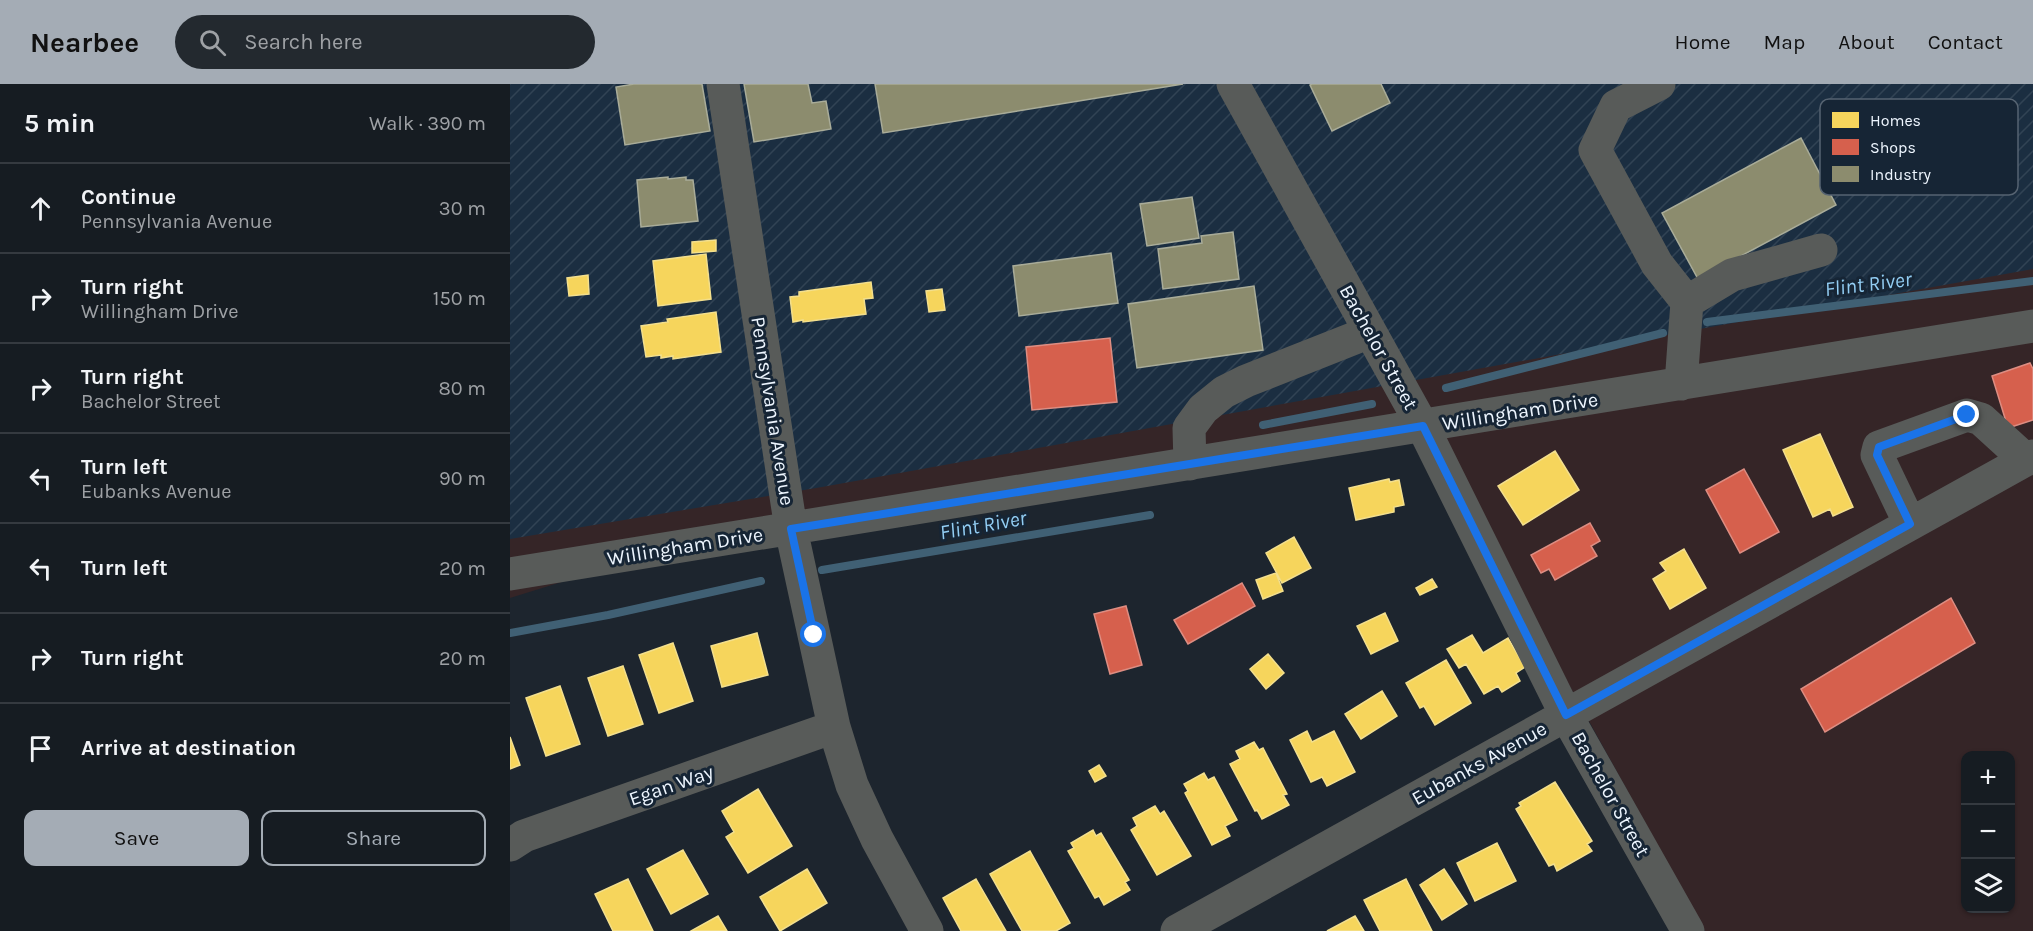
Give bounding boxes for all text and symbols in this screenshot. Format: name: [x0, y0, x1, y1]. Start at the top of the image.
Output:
search box: [175, 15, 595, 69]
text: Nearbee: [30, 26, 139, 59]
icon: search: [196, 26, 229, 59]
text: Search here: [244, 29, 363, 55]
text: Home: [1675, 30, 1731, 54]
text: Map: [1764, 30, 1805, 54]
text: About: [1838, 30, 1895, 54]
text: Contact: [1928, 30, 2003, 54]
legend: [1820, 99, 2018, 195]
text: 5 min: [24, 108, 95, 139]
text: Homes: [1870, 111, 1921, 130]
text: Walk · 390 m: [369, 112, 486, 135]
text: Shops: [1870, 138, 1916, 157]
text: Industry: [1870, 165, 1932, 184]
text: Continue: [81, 184, 176, 210]
icon: ahead: [24, 192, 57, 225]
text: 30 m: [439, 197, 486, 220]
text: Pennsylvania Avenue: [81, 210, 272, 233]
water label: Flint River: [1823, 267, 1914, 301]
text: Turn right: [81, 274, 184, 300]
street label: Bachelor Street: [1335, 281, 1423, 414]
icon: right: [24, 282, 57, 315]
text: 150 m: [433, 287, 486, 310]
text: Willingham Drive: [81, 300, 239, 323]
street label: Pennsylvania Avenue: [746, 315, 799, 507]
text: Turn right: [81, 364, 184, 390]
icon: right: [24, 372, 57, 405]
text: 80 m: [438, 377, 486, 400]
street label: Willingham Drive: [1440, 388, 1600, 435]
text: Bachelor Street: [81, 390, 221, 413]
route end: [1953, 401, 1979, 427]
text: Turn left: [81, 454, 168, 480]
icon: left: [24, 462, 57, 495]
text: 90 m: [439, 467, 486, 490]
text: Eubanks Avenue: [81, 480, 232, 503]
water label: Flint River: [938, 505, 1029, 544]
street label: Willingham Drive: [605, 523, 765, 570]
icon: left: [24, 552, 57, 585]
text: Turn left: [81, 555, 168, 581]
text: 20 m: [439, 557, 486, 580]
route start: [800, 621, 826, 647]
icon: right: [24, 642, 57, 675]
text: Turn right: [81, 645, 184, 671]
text: 20 m: [439, 647, 486, 670]
street label: Eubanks Avenue: [1408, 717, 1551, 810]
street label: Bachelor Street: [1567, 728, 1655, 861]
icon: arrive: [24, 732, 57, 765]
text: Arrive at destination: [81, 735, 296, 761]
map controls: [1961, 751, 2015, 913]
button: +: [1961, 751, 2015, 805]
street label: Egan Way: [626, 760, 716, 811]
button: −: [1961, 805, 2015, 859]
button: Save: [24, 810, 249, 866]
button: Share: [261, 810, 486, 866]
button: layers: [1961, 859, 2015, 913]

